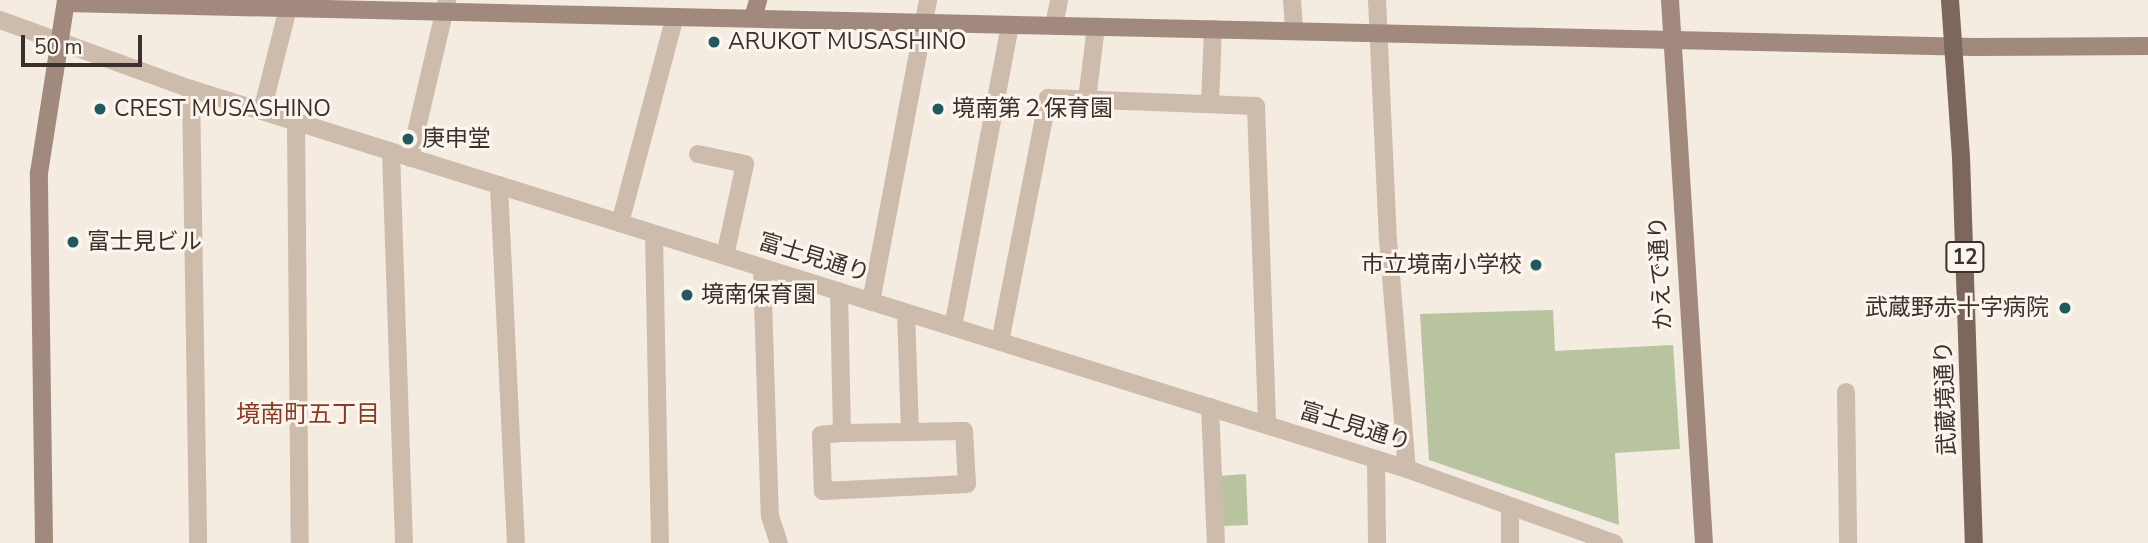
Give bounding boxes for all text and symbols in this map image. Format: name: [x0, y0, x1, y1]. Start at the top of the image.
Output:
scale bar: [24, 21, 145, 65]
place label: ARUKOT MUSASHINO: [728, 28, 966, 56]
text: 50 m: [34, 33, 83, 61]
marker: ARUKOT MUSASHINO: [706, 34, 722, 50]
place label: CREST MUSASHINO: [114, 95, 331, 123]
place label: 境南第２保育園: [952, 95, 1113, 123]
marker: CREST MUSASHINO: [92, 101, 108, 117]
marker: 境南第２保育園: [930, 101, 946, 117]
place label: 庚申堂: [422, 125, 491, 153]
marker: 庚申堂: [400, 131, 416, 147]
street label: かえで通り: [1644, 215, 1678, 331]
place label: 富士見ビル: [87, 228, 202, 256]
street label: 富士見通り: [755, 228, 873, 288]
marker: 富士見ビル: [65, 234, 81, 250]
road number: 12: [1944, 240, 1986, 274]
place label: 市立境南小学校: [1361, 251, 1522, 279]
marker: 市立境南小学校: [1528, 257, 1544, 273]
place label: 境南保育園: [701, 281, 816, 309]
marker: 境南保育園: [679, 287, 695, 303]
place label: 武蔵野赤十字病院: [1865, 294, 2049, 322]
marker: 武蔵野赤十字病院: [2055, 298, 2075, 318]
street label: 武蔵境通り: [1930, 340, 1962, 456]
street label: 富士見通り: [1296, 397, 1414, 457]
district label: 境南町五丁目: [236, 401, 380, 429]

